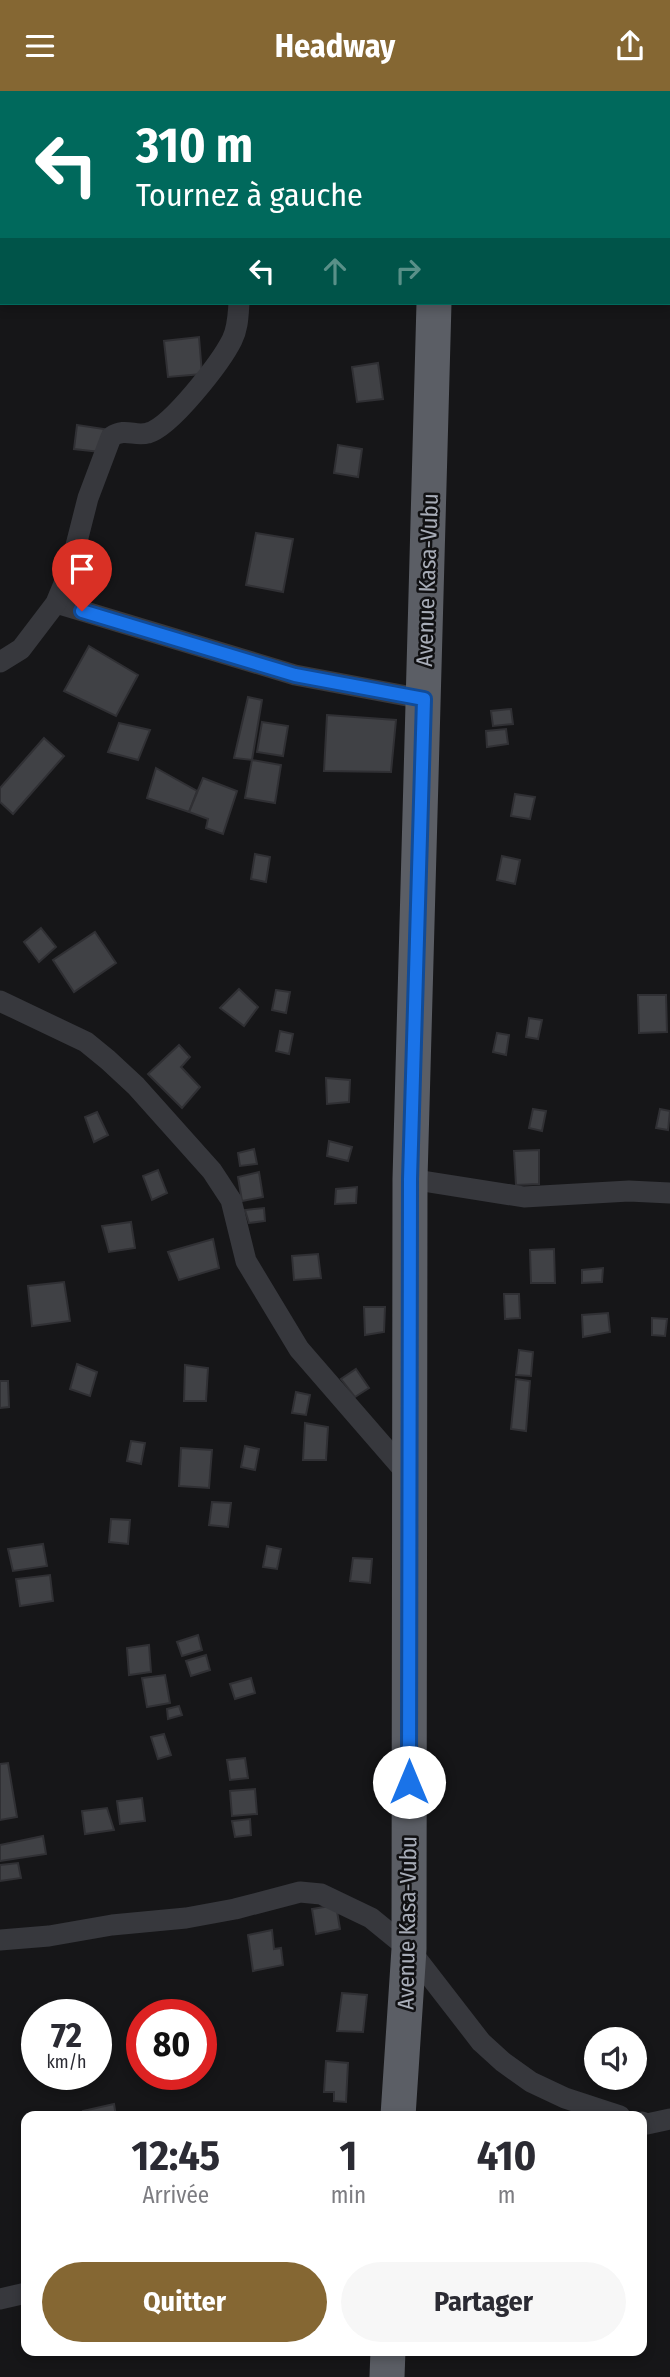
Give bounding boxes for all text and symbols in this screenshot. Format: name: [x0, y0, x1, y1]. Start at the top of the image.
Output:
icon: menu: [21, 27, 59, 65]
text: Headway: [275, 27, 395, 65]
icon: share: [611, 27, 649, 65]
text: 310 m: [136, 116, 253, 175]
icon: left: [21, 119, 112, 210]
text: Tournez à gauche: [136, 176, 363, 214]
icon: left: [243, 252, 281, 290]
icon: ahead: [316, 252, 354, 290]
icon: right: [389, 252, 427, 290]
street label: Avenue Kasa-Vubu: [410, 493, 444, 667]
pin: [52, 539, 112, 611]
icon: arrive: [63, 550, 101, 588]
position arrow: [372, 1745, 446, 1819]
street label: Avenue Kasa-Vubu: [391, 1836, 423, 2010]
speed limit sign: 80: [126, 1999, 217, 2090]
text: 72: [51, 2014, 82, 2056]
map controls: [584, 2027, 647, 2090]
button: sound: [584, 2027, 647, 2090]
text: km/h: [46, 2051, 87, 2073]
text: 12:45: [132, 2131, 220, 2181]
text: 1: [340, 2131, 357, 2181]
text: 410: [477, 2131, 536, 2181]
text: Arrivée: [142, 2181, 209, 2209]
text: min: [331, 2181, 366, 2209]
text: m: [498, 2181, 515, 2209]
button: Quitter: [42, 2262, 327, 2342]
button: Partager: [341, 2262, 626, 2342]

